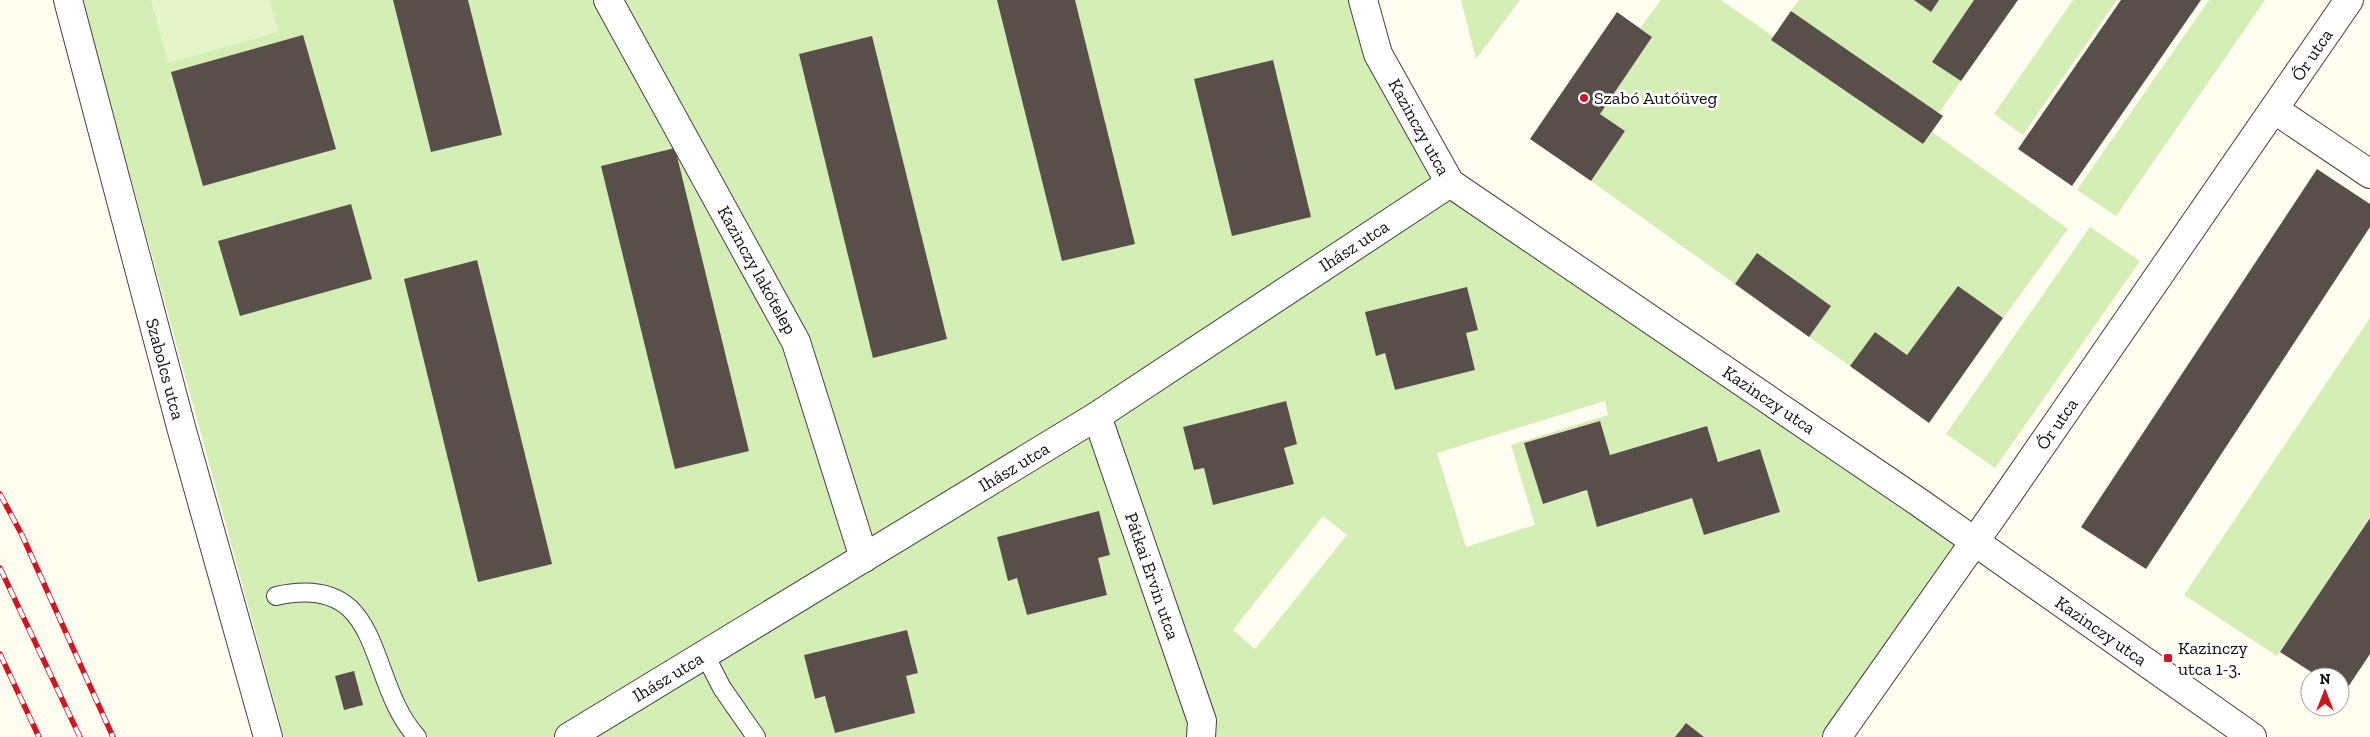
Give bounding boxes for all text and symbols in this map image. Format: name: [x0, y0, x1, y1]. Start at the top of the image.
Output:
street label: Őr utca: [2287, 24, 2338, 85]
street label: Kazinczy utca: [1383, 75, 1455, 179]
place label: Szabó Autóüveg: [1594, 87, 1717, 109]
marker: Szabó Autóüveg: [1578, 92, 1590, 104]
street label: Kazinczy lakótelep: [713, 202, 801, 338]
street label: Ihász utca: [1315, 215, 1393, 277]
street label: Szabolcs utca: [141, 316, 189, 422]
street label: Kazinczy utca: [1718, 361, 1820, 439]
street label: Őr utca: [2031, 394, 2083, 454]
street label: Ihász utca: [975, 437, 1054, 497]
street label: Pátkai Ervin utca: [1120, 509, 1184, 643]
street label: Kazinczy utca: [2051, 591, 2151, 671]
place label: Kazinczy utca 1-3.: [2178, 637, 2249, 680]
street label: Ihász utca: [629, 647, 708, 707]
marker: Kazinczy utca 1-3.: [2162, 652, 2174, 664]
north arrow: [2300, 667, 2350, 717]
text: N: [2320, 671, 2331, 688]

